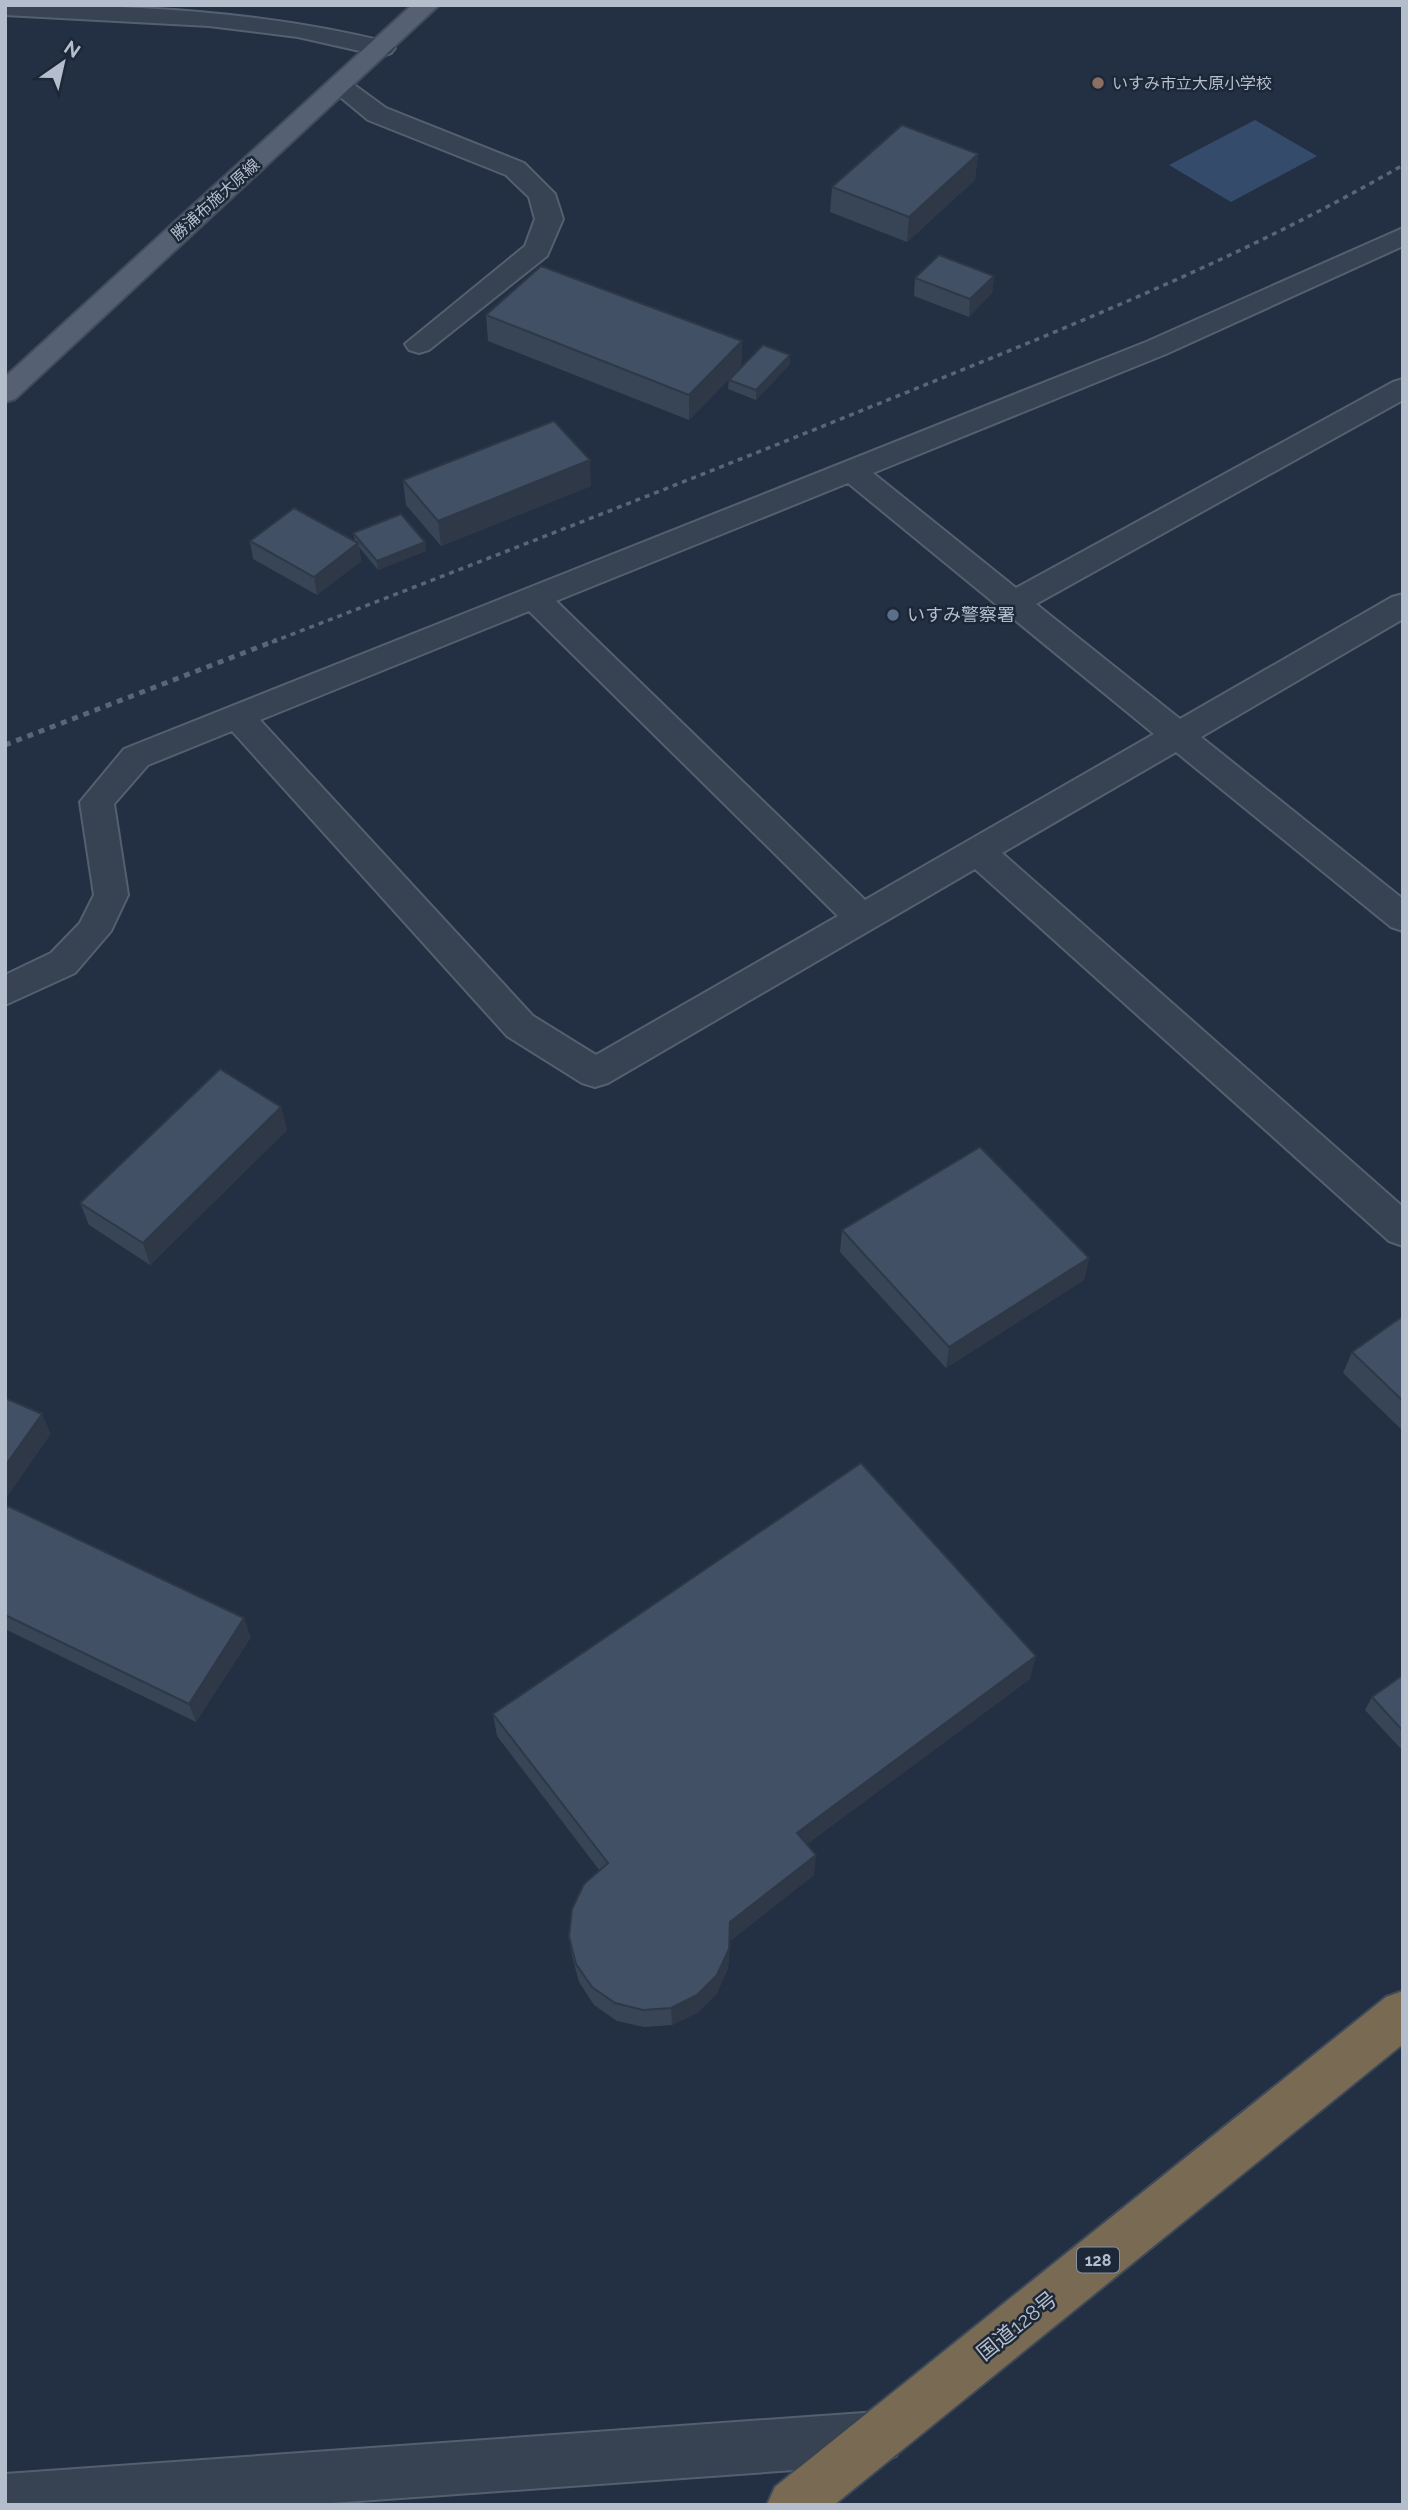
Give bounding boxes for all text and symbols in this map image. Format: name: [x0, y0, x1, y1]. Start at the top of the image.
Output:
north arrow: [28, 28, 98, 98]
text: N: [60, 36, 85, 62]
place label: いすみ市立大原小学校: [1112, 74, 1272, 93]
marker: いすみ市立大原小学校: [1090, 75, 1106, 91]
street label: 勝浦布施大原線: [167, 155, 263, 244]
place label: いすみ警察署: [907, 604, 1015, 625]
marker: いすみ警察署: [885, 607, 901, 623]
road number: 128: [1077, 2248, 1119, 2272]
street label: 国道128号: [972, 2286, 1062, 2365]

